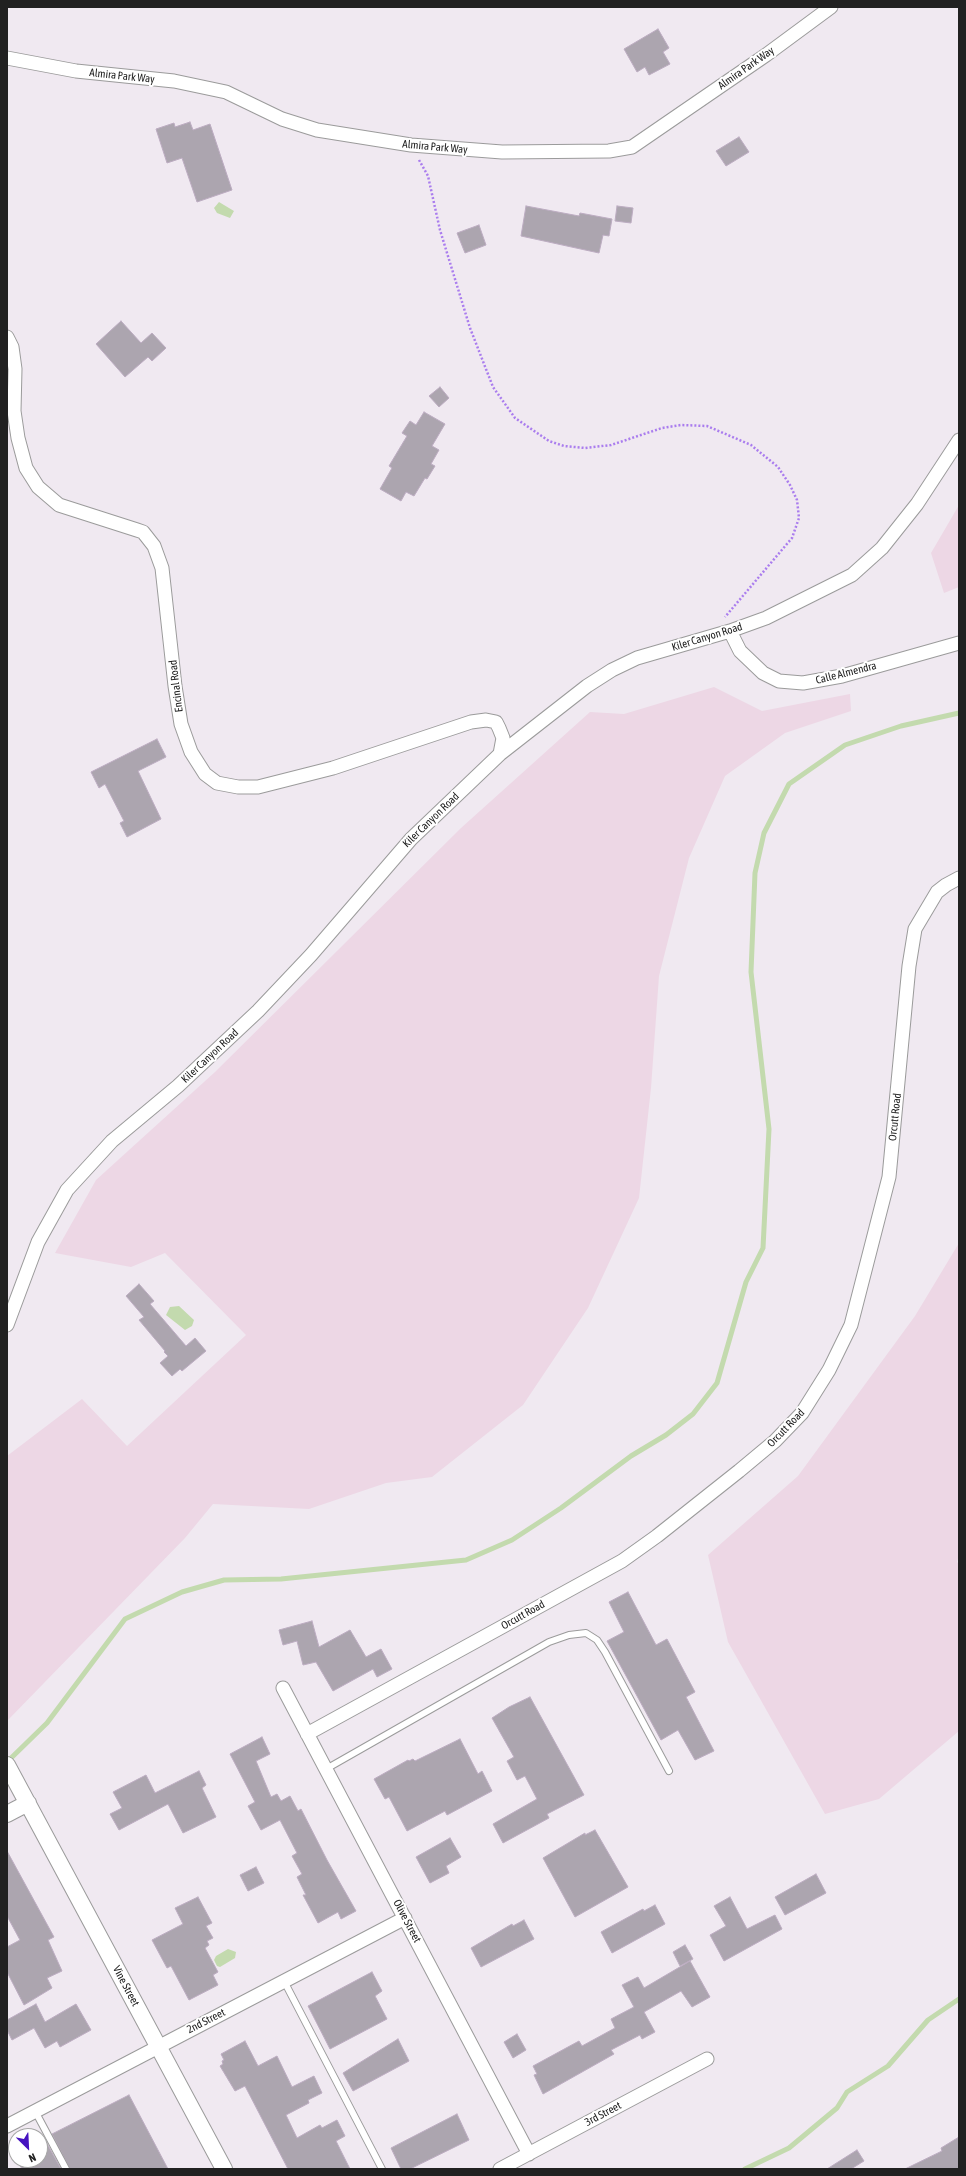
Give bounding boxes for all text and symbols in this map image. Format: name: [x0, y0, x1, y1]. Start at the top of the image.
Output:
street label: Almira Park Way: [715, 44, 777, 92]
street label: Almira Park Way: [89, 66, 155, 86]
street label: Almira Park Way: [402, 138, 468, 156]
street label: Kiler Canyon Road: [670, 620, 744, 654]
street label: Encinal Road: [166, 659, 186, 713]
street label: Calle Almendra: [814, 659, 878, 687]
street label: Kiler Canyon Road: [400, 790, 462, 850]
street label: Kiler Canyon Road: [179, 1026, 241, 1086]
street label: Orcutt Road: [886, 1092, 904, 1142]
street label: Orcutt Road: [765, 1406, 807, 1450]
street label: Orcutt Road: [499, 1598, 547, 1632]
street label: Olive Street: [390, 1897, 424, 1945]
street label: Vine Street: [110, 1964, 142, 2008]
street label: 2nd Street: [185, 2006, 227, 2036]
street label: 3rd Street: [583, 2099, 623, 2129]
north arrow: [8, 2128, 48, 2168]
text: N: [27, 2151, 38, 2165]

